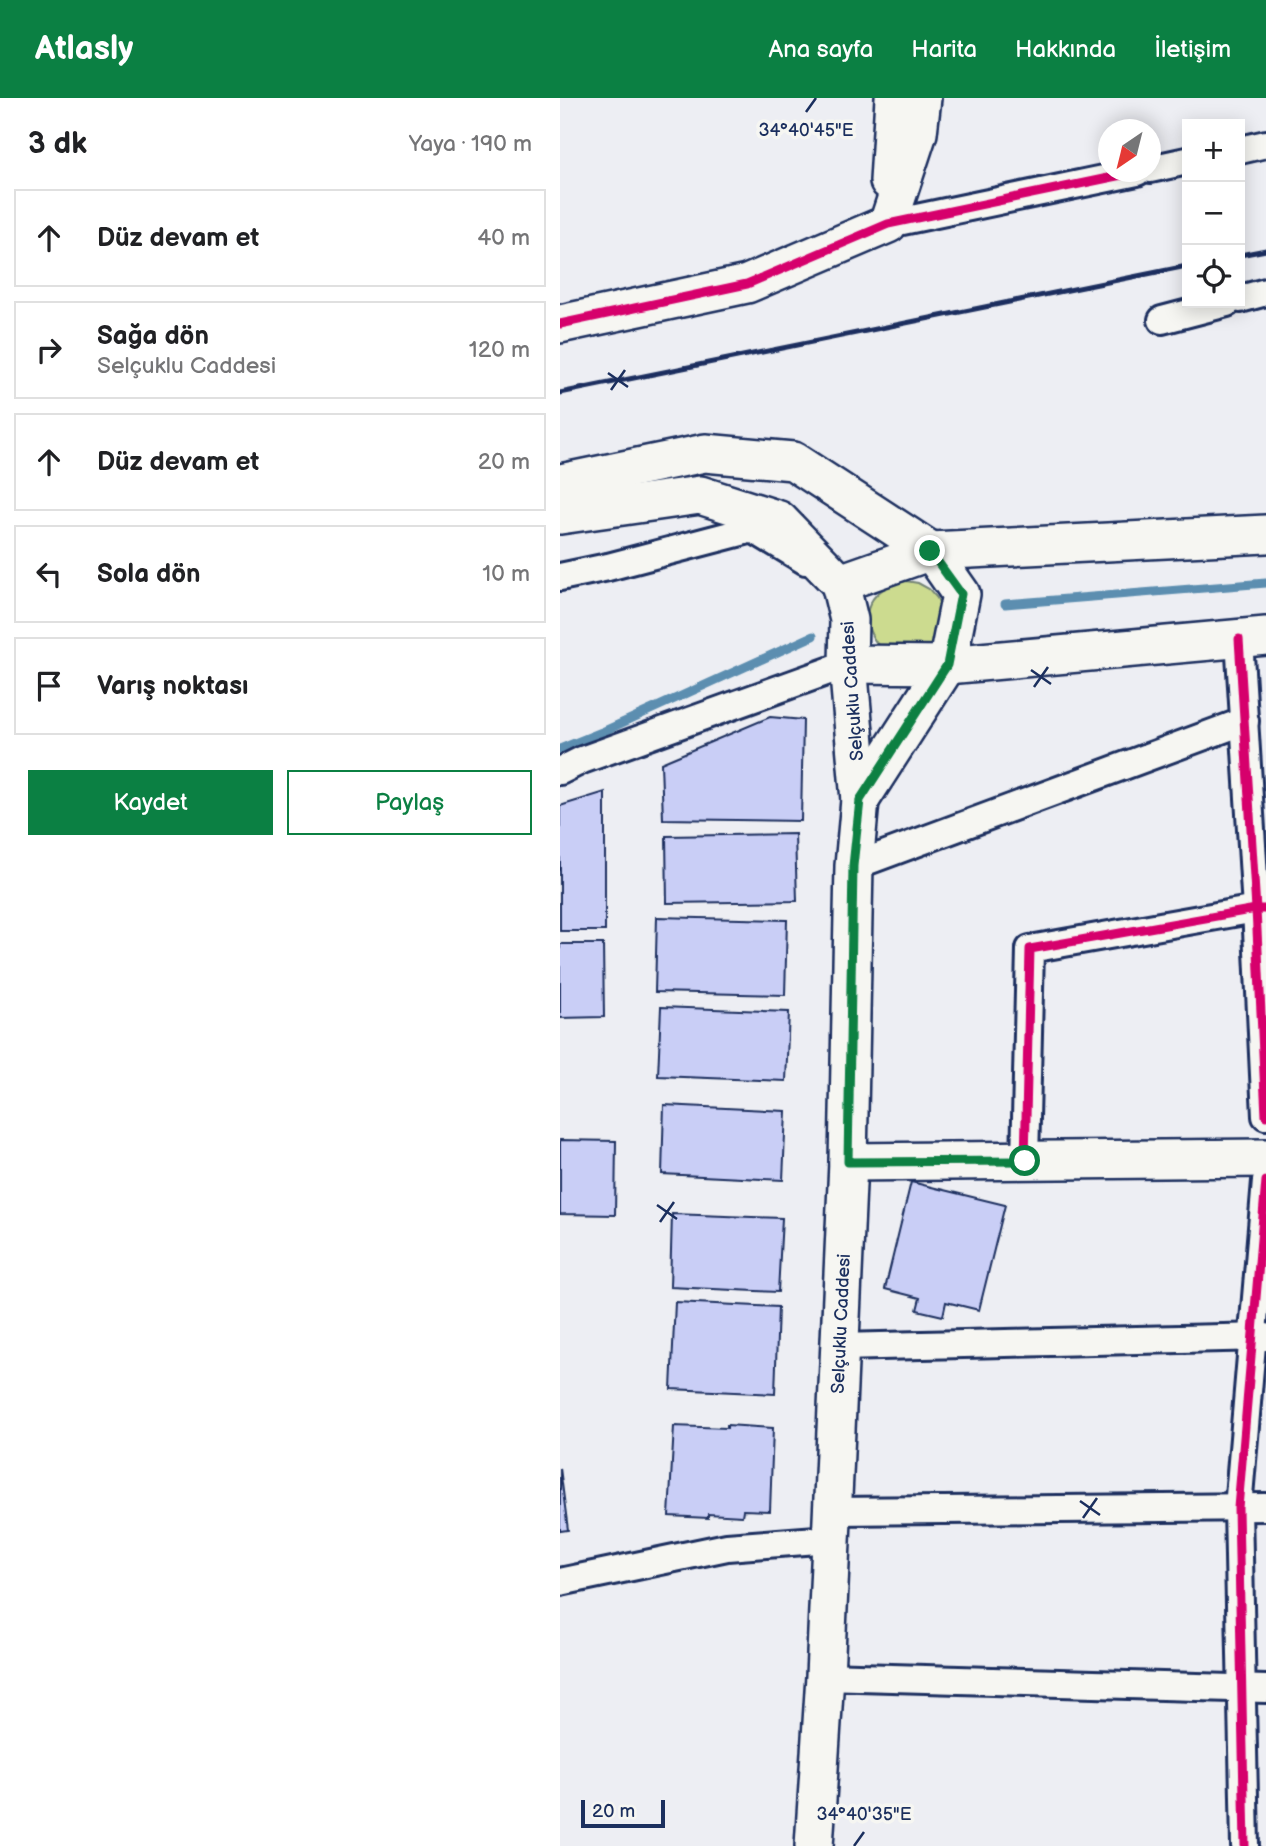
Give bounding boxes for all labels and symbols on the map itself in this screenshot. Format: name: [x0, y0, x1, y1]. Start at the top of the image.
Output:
north arrow: [1098, 119, 1161, 182]
text: 34°40'45"E: [758, 120, 854, 141]
route end: [914, 535, 945, 566]
street label: Selçuklu Caddesi: [837, 620, 868, 762]
route start: [1009, 1145, 1040, 1176]
street label: Selçuklu Caddesi: [828, 1253, 855, 1394]
scale bar: [581, 1797, 665, 1829]
text: 34°40'35"E: [816, 1804, 912, 1825]

